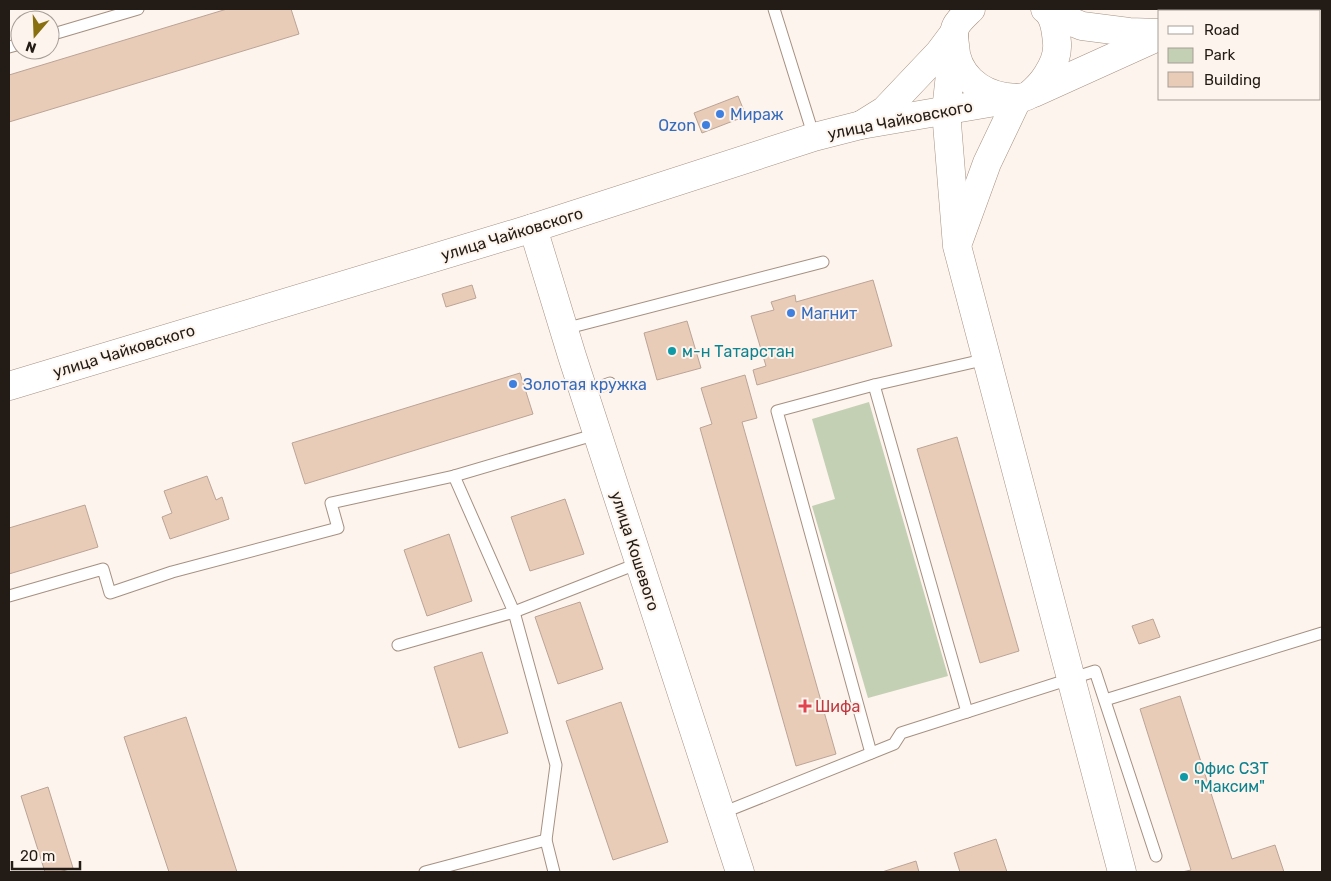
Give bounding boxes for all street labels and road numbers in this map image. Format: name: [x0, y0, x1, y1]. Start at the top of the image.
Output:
street label: улица Чайковского: [826, 97, 974, 143]
street label: улица Чайковского: [439, 203, 585, 265]
street label: улица Чайковского: [51, 320, 197, 382]
street label: улица Кошевого: [607, 489, 663, 613]

